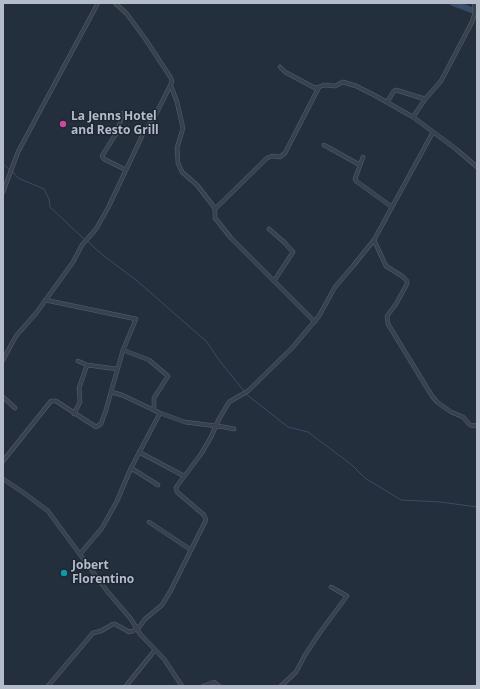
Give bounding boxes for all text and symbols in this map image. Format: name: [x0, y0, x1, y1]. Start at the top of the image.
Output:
place label: La Jenns Hotel and Resto Grill: [71, 110, 159, 138]
marker: La Jenns Hotel and Resto Grill: [58, 119, 68, 129]
place label: Jobert Florentino: [72, 559, 134, 587]
marker: Jobert Florentino: [59, 568, 69, 578]

